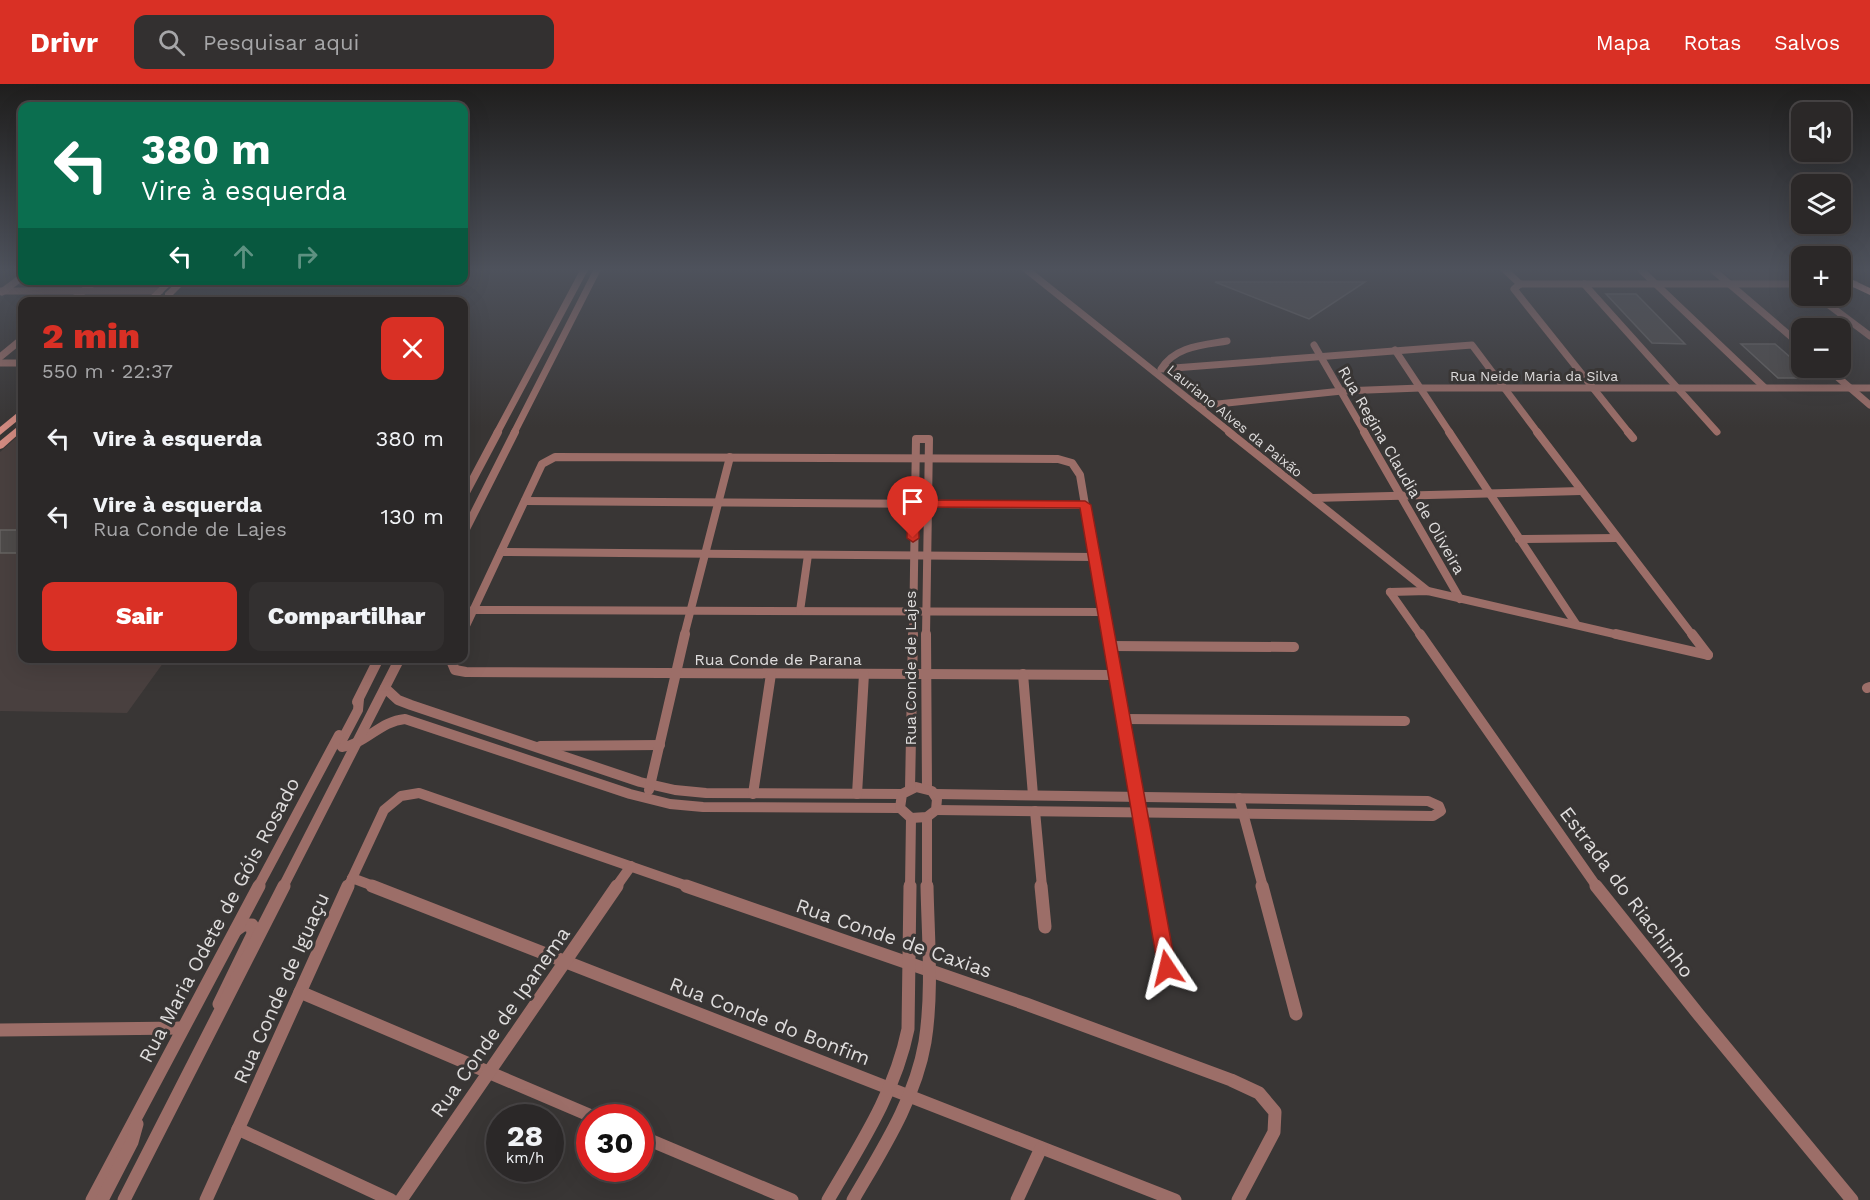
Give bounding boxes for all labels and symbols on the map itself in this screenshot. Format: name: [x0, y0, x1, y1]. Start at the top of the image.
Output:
street label: Lauriano Alves da Paixão: [1164, 362, 1306, 480]
street label: Rua Regina Claudia de Oliveira: [1334, 363, 1469, 578]
street label: Rua Neide Maria da Silva: [1450, 368, 1618, 384]
pin: [887, 476, 938, 538]
street label: Rua Conde de Lajes: [901, 591, 920, 745]
street label: Rua Conde de Parana: [694, 650, 862, 669]
street label: Rua Maria Odete de Góis Rosado: [133, 773, 305, 1067]
street label: Estrada do Riachinho: [1555, 802, 1699, 982]
street label: Rua Conde de Iguaçu: [228, 889, 334, 1087]
street label: Rua Conde de Caxias: [793, 893, 995, 983]
street label: Rua Conde de Ipanema: [425, 922, 575, 1122]
position arrow: [1135, 936, 1199, 1000]
street label: Rua Conde do Bonfim: [666, 972, 874, 1070]
speed limit sign: 30: [576, 1104, 654, 1182]

